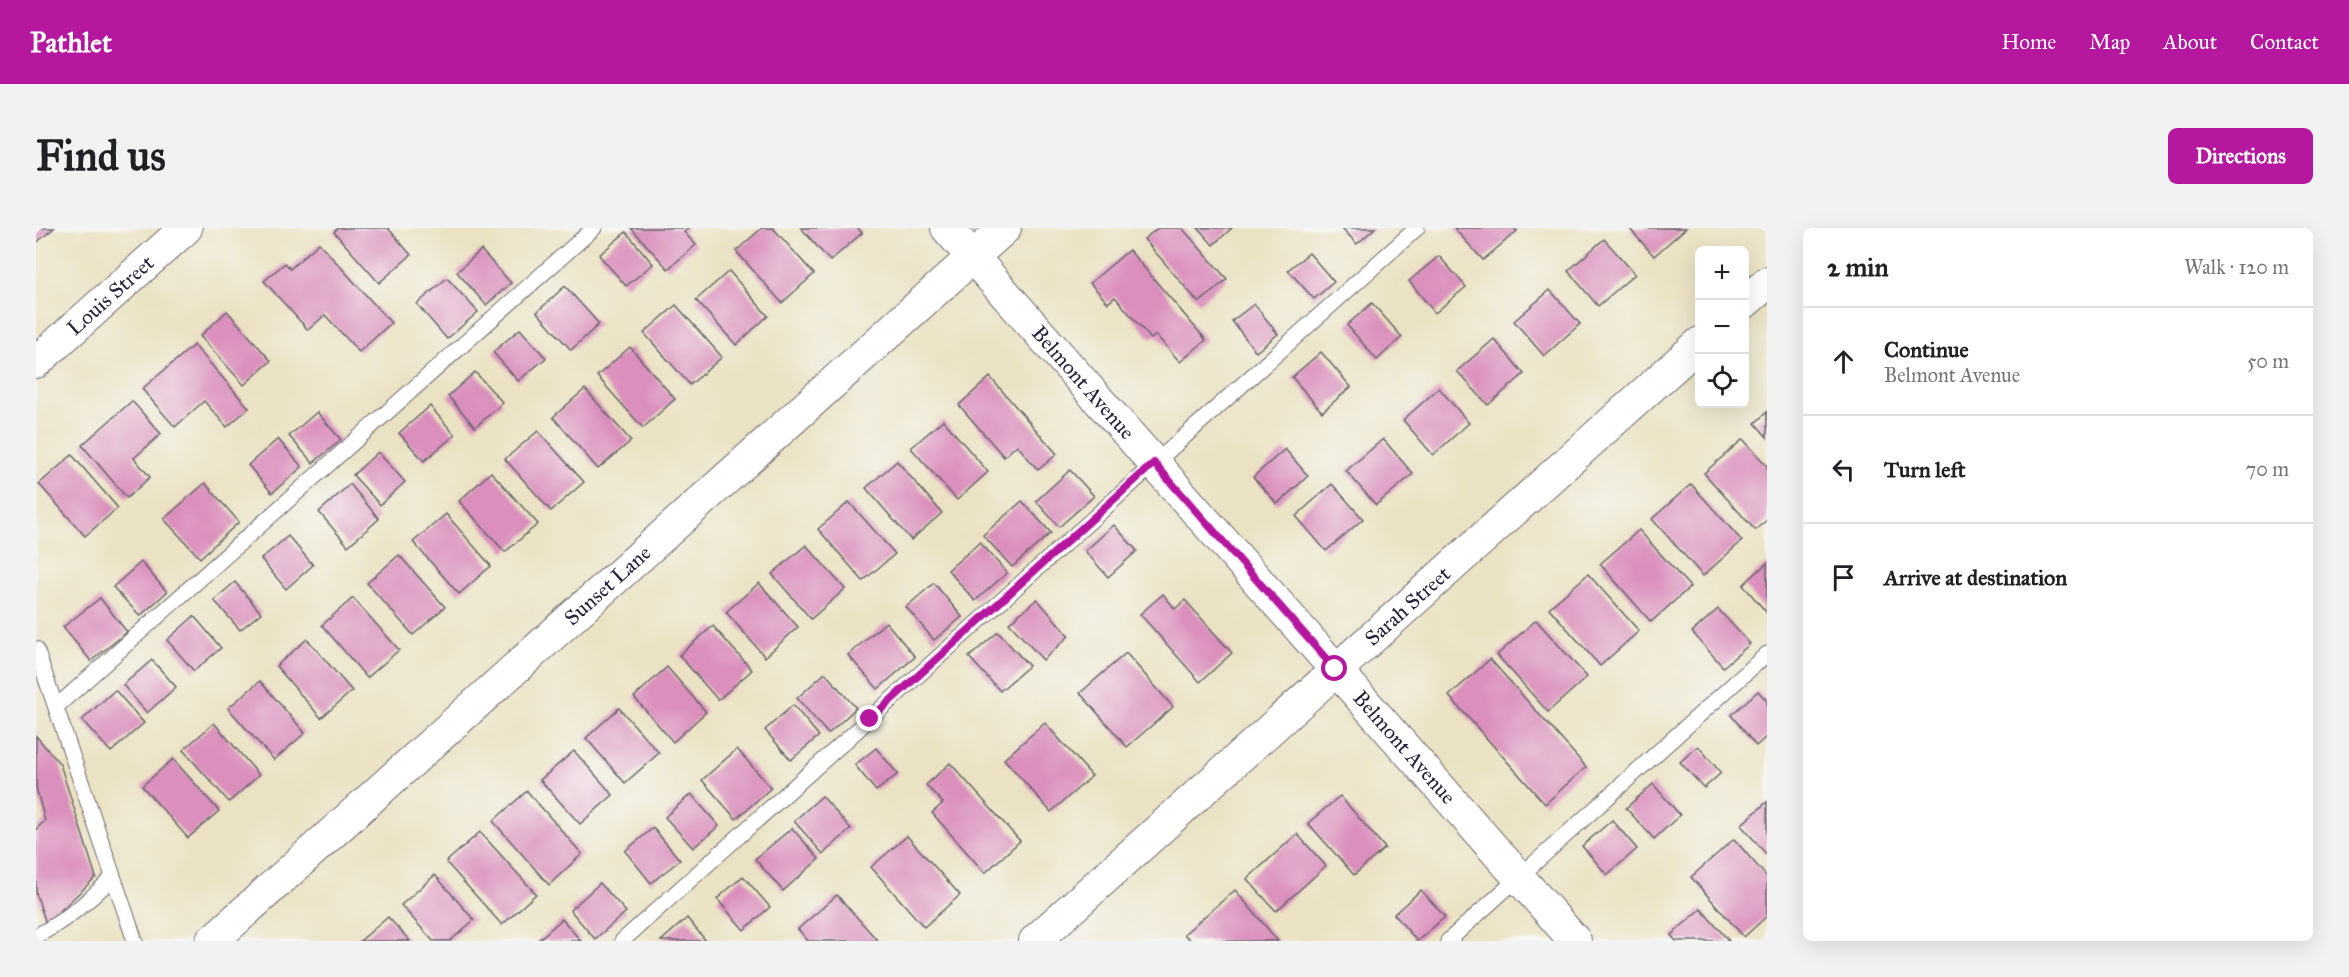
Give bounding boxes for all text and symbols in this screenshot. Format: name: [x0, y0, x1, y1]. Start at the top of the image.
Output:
text: Pathlet: [30, 25, 112, 60]
text: Home: [2001, 29, 2056, 55]
text: Map: [2089, 29, 2130, 55]
text: About: [2163, 29, 2217, 55]
text: Contact: [2250, 29, 2319, 55]
button: Directions: [2168, 128, 2313, 184]
text: Find us: [36, 130, 166, 182]
map controls: [1695, 246, 1749, 408]
button: +: [1695, 246, 1749, 300]
street label: Louis Street: [62, 249, 160, 341]
text: 2 min: [1827, 251, 1888, 283]
text: Walk · 120 m: [2184, 255, 2289, 279]
button: −: [1695, 300, 1749, 354]
street label: Belmont Avenue: [1026, 320, 1140, 445]
text: Continue: [1884, 336, 1969, 363]
icon: ahead: [1827, 345, 1860, 378]
text: 50 m: [2247, 349, 2289, 373]
button: locate: [1695, 354, 1749, 408]
text: Belmont Avenue: [1884, 363, 2020, 387]
icon: left: [1827, 453, 1860, 486]
text: Turn left: [1884, 456, 1966, 483]
text: 70 m: [2246, 457, 2289, 481]
street label: Sunset Lane: [559, 540, 656, 631]
street label: Sarah Street: [1359, 560, 1456, 651]
icon: arrive: [1827, 561, 1860, 594]
text: Arrive at destination: [1884, 564, 2067, 591]
route start: [1321, 655, 1347, 681]
street label: Belmont Avenue: [1347, 685, 1462, 810]
route end: [856, 705, 882, 731]

